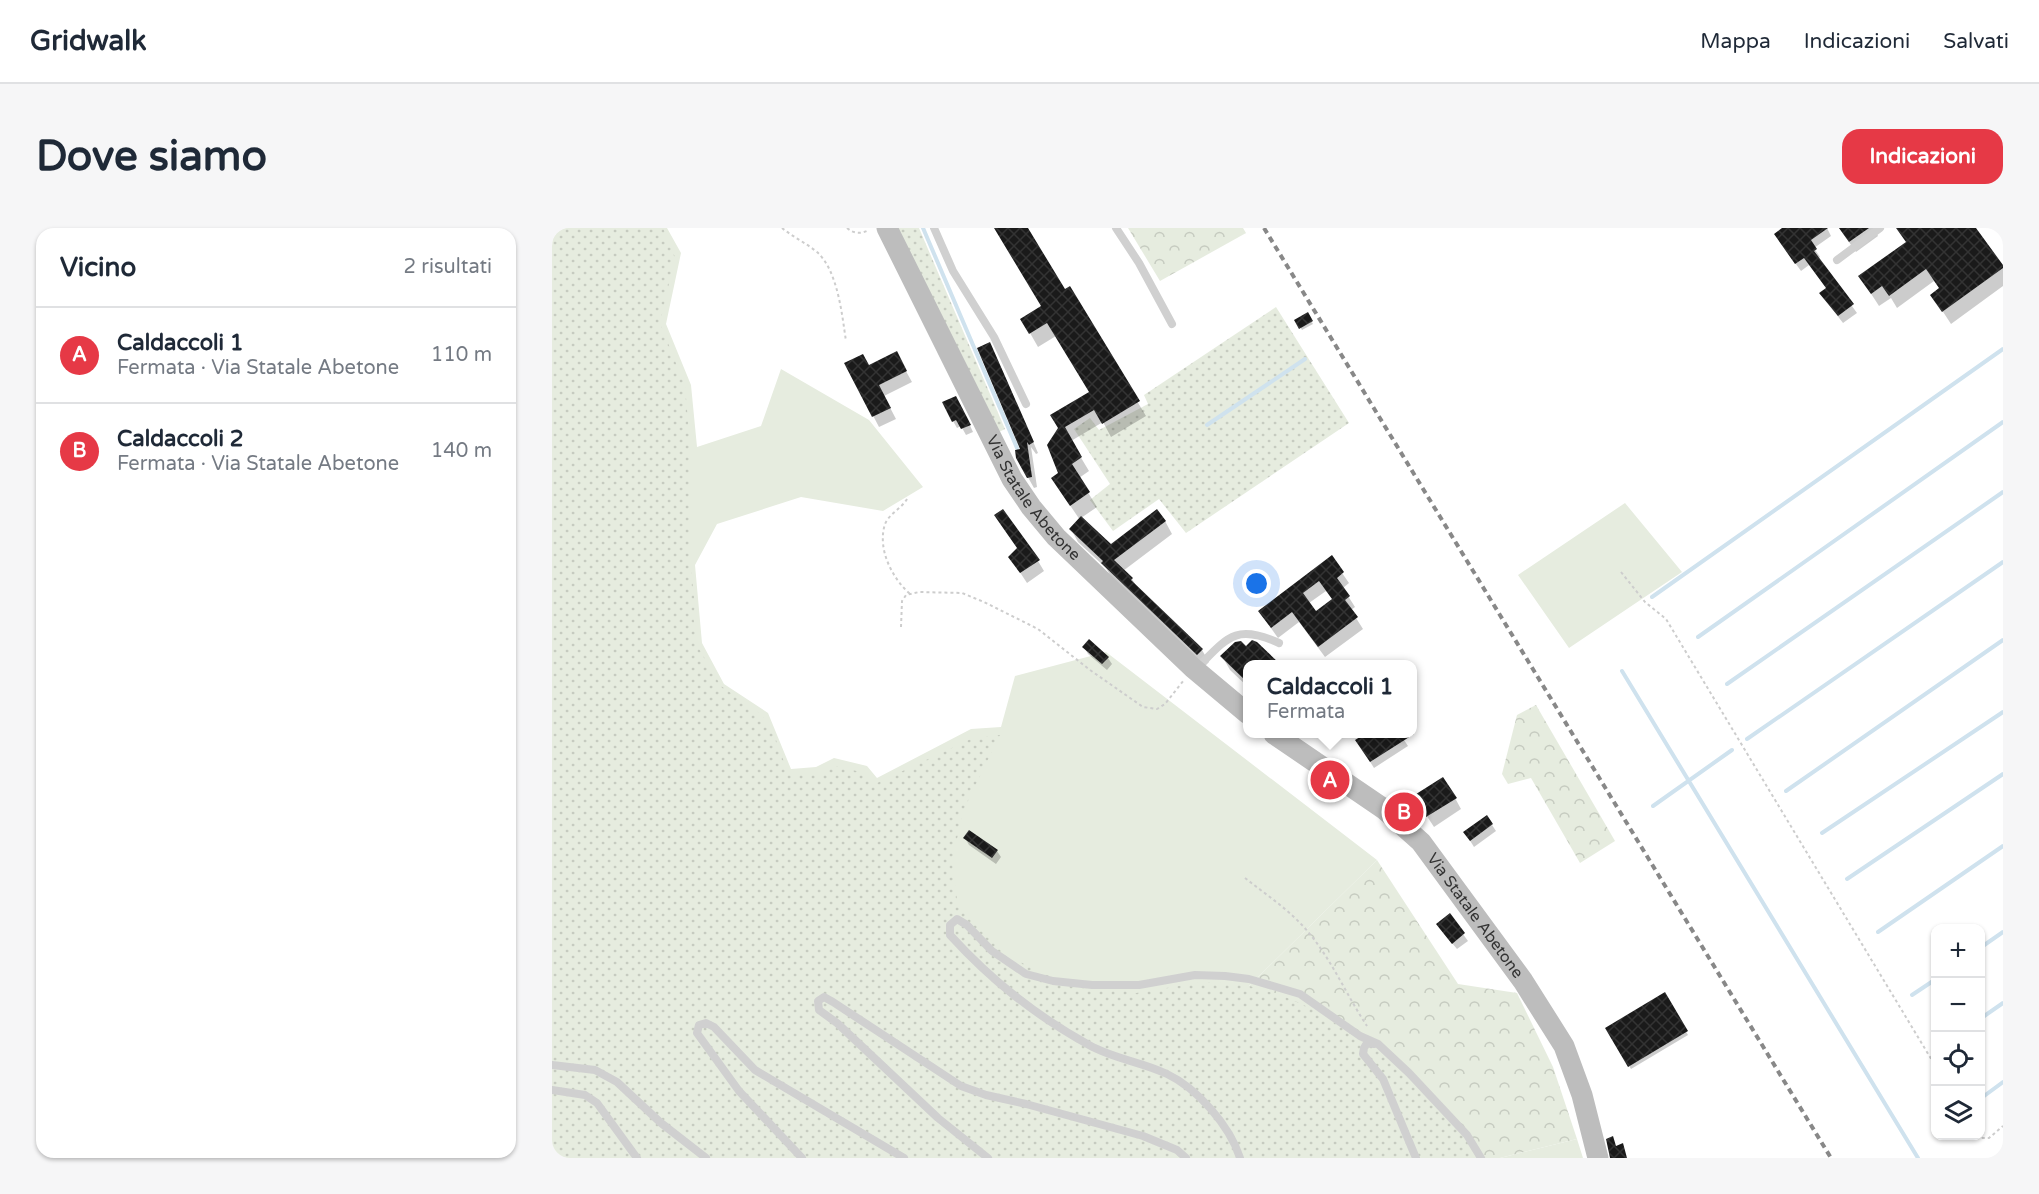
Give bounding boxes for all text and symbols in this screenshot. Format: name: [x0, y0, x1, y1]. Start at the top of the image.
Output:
text: Gridwalk: [30, 24, 147, 58]
text: Mappa: [1700, 29, 1771, 54]
text: Indicazioni: [1804, 29, 1910, 54]
text: Salvati: [1943, 29, 2009, 54]
button: Indicazioni: [1842, 129, 2003, 184]
text: Dove siamo: [36, 131, 267, 182]
text: Vicino: [60, 252, 136, 283]
text: 2 risultati: [404, 255, 492, 279]
text: Caldaccoli 1: [117, 330, 244, 356]
text: A: [72, 343, 87, 367]
text: 110 m: [431, 343, 492, 367]
text: Fermata · Via Statale Abetone: [117, 356, 399, 380]
text: Caldaccoli 2: [117, 426, 244, 452]
street label: Via Statale Abetone: [982, 432, 1085, 565]
text: B: [73, 439, 86, 463]
text: 140 m: [431, 439, 492, 463]
text: Fermata · Via Statale Abetone: [117, 452, 399, 476]
your location: [1242, 569, 1271, 598]
popup: [1243, 660, 1417, 738]
text: Caldaccoli 1: [1267, 674, 1393, 700]
text: Fermata: [1267, 700, 1345, 724]
pin: A: [1310, 758, 1350, 802]
pin: B: [1384, 790, 1424, 834]
street label: Via Statale Abetone: [1422, 849, 1528, 982]
map controls: [1931, 924, 1985, 1140]
button: +: [1931, 924, 1985, 978]
button: −: [1931, 978, 1985, 1032]
button: locate: [1931, 1032, 1985, 1086]
button: layers: [1931, 1086, 1985, 1140]

